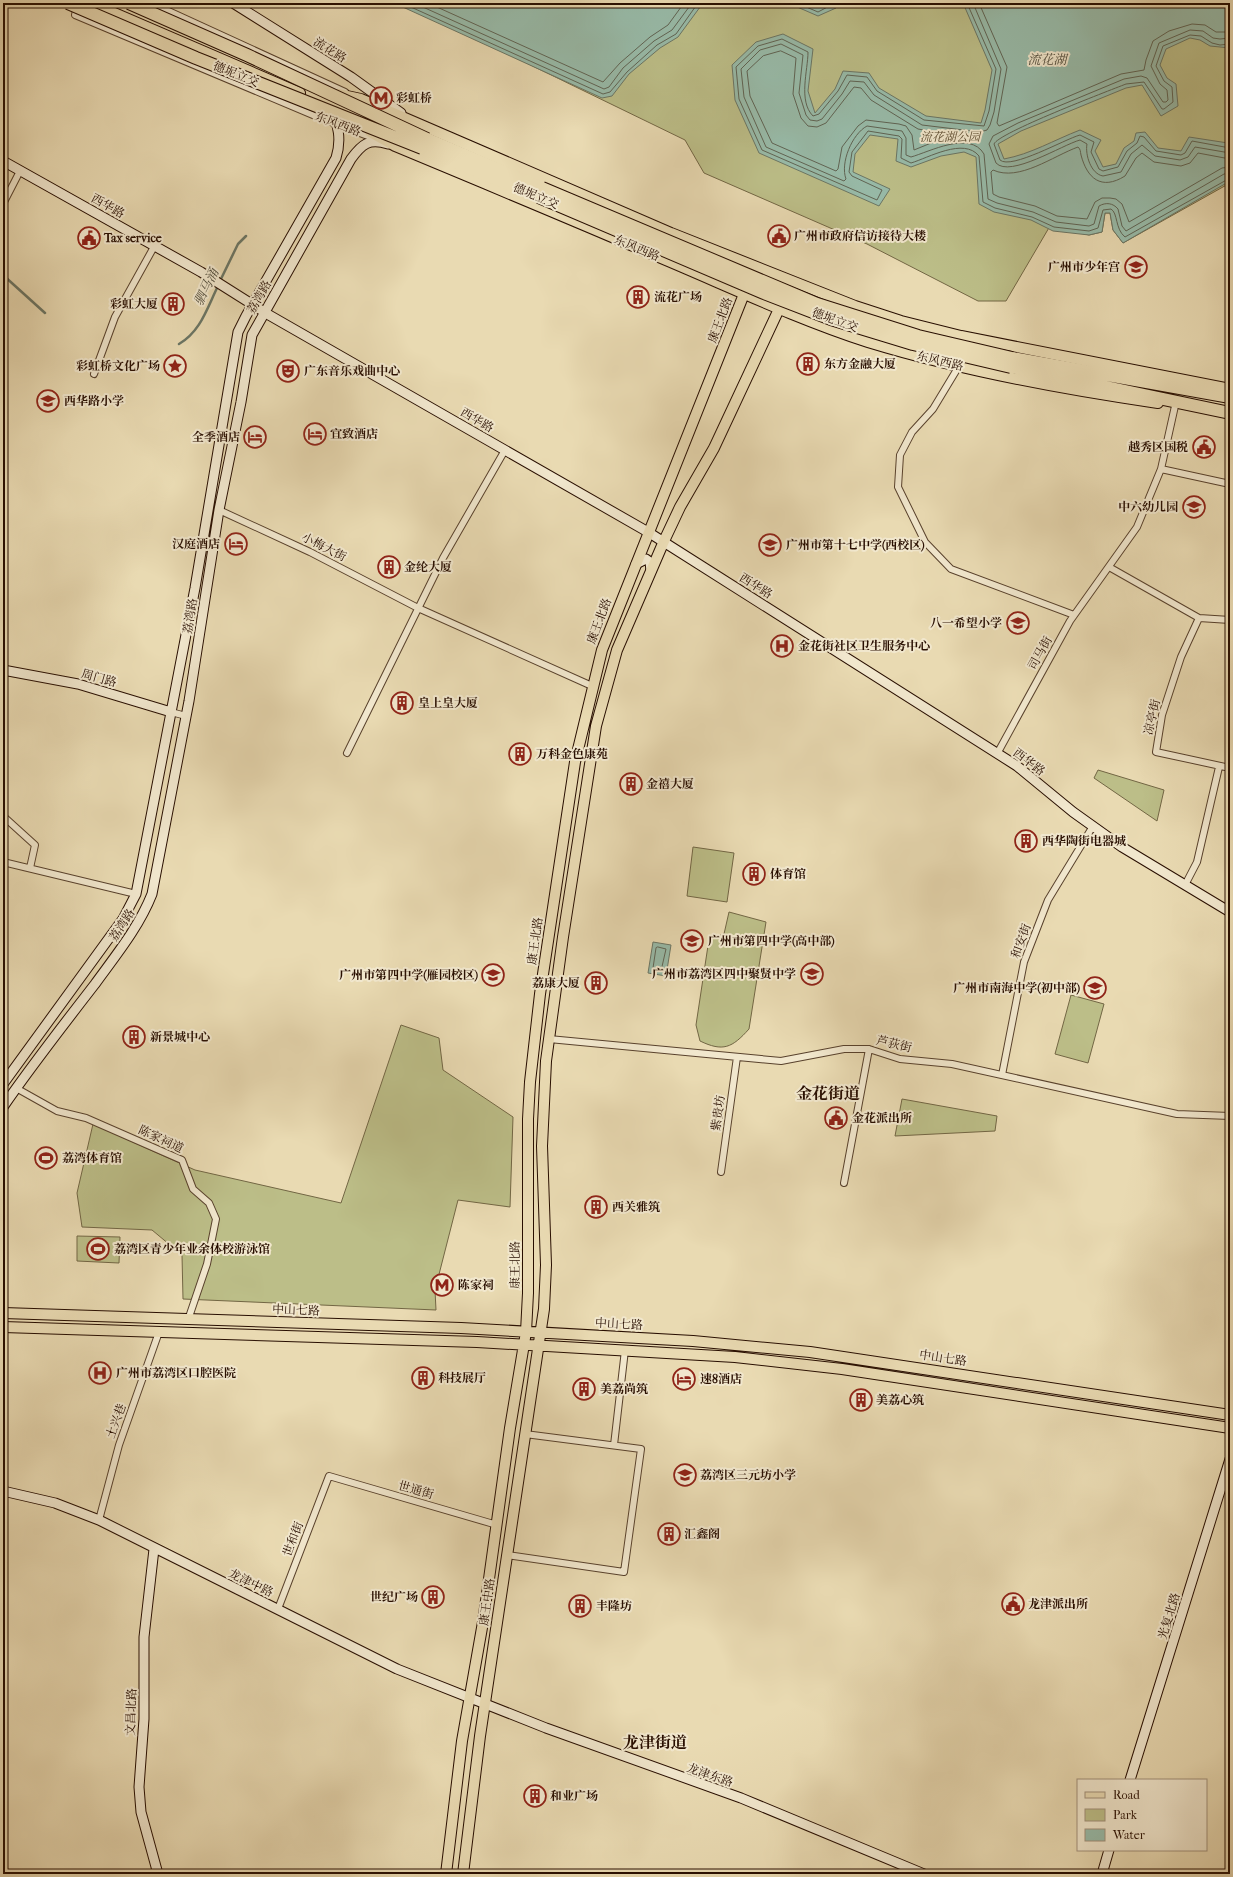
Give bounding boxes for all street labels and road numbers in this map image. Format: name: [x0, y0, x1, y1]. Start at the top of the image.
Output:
street label: 流花路: [311, 35, 349, 65]
street label: 德坭立交: [211, 59, 261, 89]
street label: 东风西路: [313, 109, 363, 139]
street label: 德坭立交: [511, 180, 561, 212]
street label: 西华路: [89, 191, 127, 221]
street label: 东风西路: [612, 232, 662, 264]
street label: 荔湾路: [244, 278, 274, 316]
street label: 康王北路: [705, 295, 735, 345]
street label: 德坭立交: [810, 305, 860, 335]
street label: 东风西路: [915, 348, 965, 374]
street label: 西华路: [458, 405, 496, 435]
street label: 小梅大街: [299, 530, 349, 565]
street label: 西华路: [737, 571, 775, 601]
street label: 康王北路: [584, 596, 614, 646]
street label: 荔湾路: [180, 597, 200, 635]
street label: 司马街: [1025, 633, 1055, 672]
street label: 周门路: [80, 666, 118, 690]
street label: 凉亭街: [1141, 697, 1163, 736]
street label: 西华路: [1010, 746, 1048, 778]
street label: 荔湾路: [106, 906, 138, 944]
street label: 康王北路: [525, 916, 545, 966]
street label: 和安街: [1008, 921, 1034, 960]
street label: 芦荻街: [875, 1033, 914, 1055]
street label: 紫贵坊: [709, 1094, 727, 1132]
street label: 陈家祠道: [136, 1123, 186, 1155]
street label: 康王北路: [508, 1241, 522, 1289]
street label: 中山七路: [272, 1302, 320, 1318]
street label: 中山七路: [595, 1316, 643, 1332]
street label: 中山七路: [918, 1348, 968, 1368]
street label: 土兴巷: [103, 1402, 129, 1440]
street label: 世通街: [397, 1478, 436, 1502]
street label: 世和街: [280, 1519, 306, 1558]
street label: 龙津中路: [226, 1566, 276, 1600]
street label: 康王中路: [477, 1577, 497, 1627]
street label: 光复北路: [1155, 1591, 1183, 1641]
street label: 文昌北路: [123, 1688, 139, 1736]
street label: 龙津东路: [685, 1761, 735, 1789]

